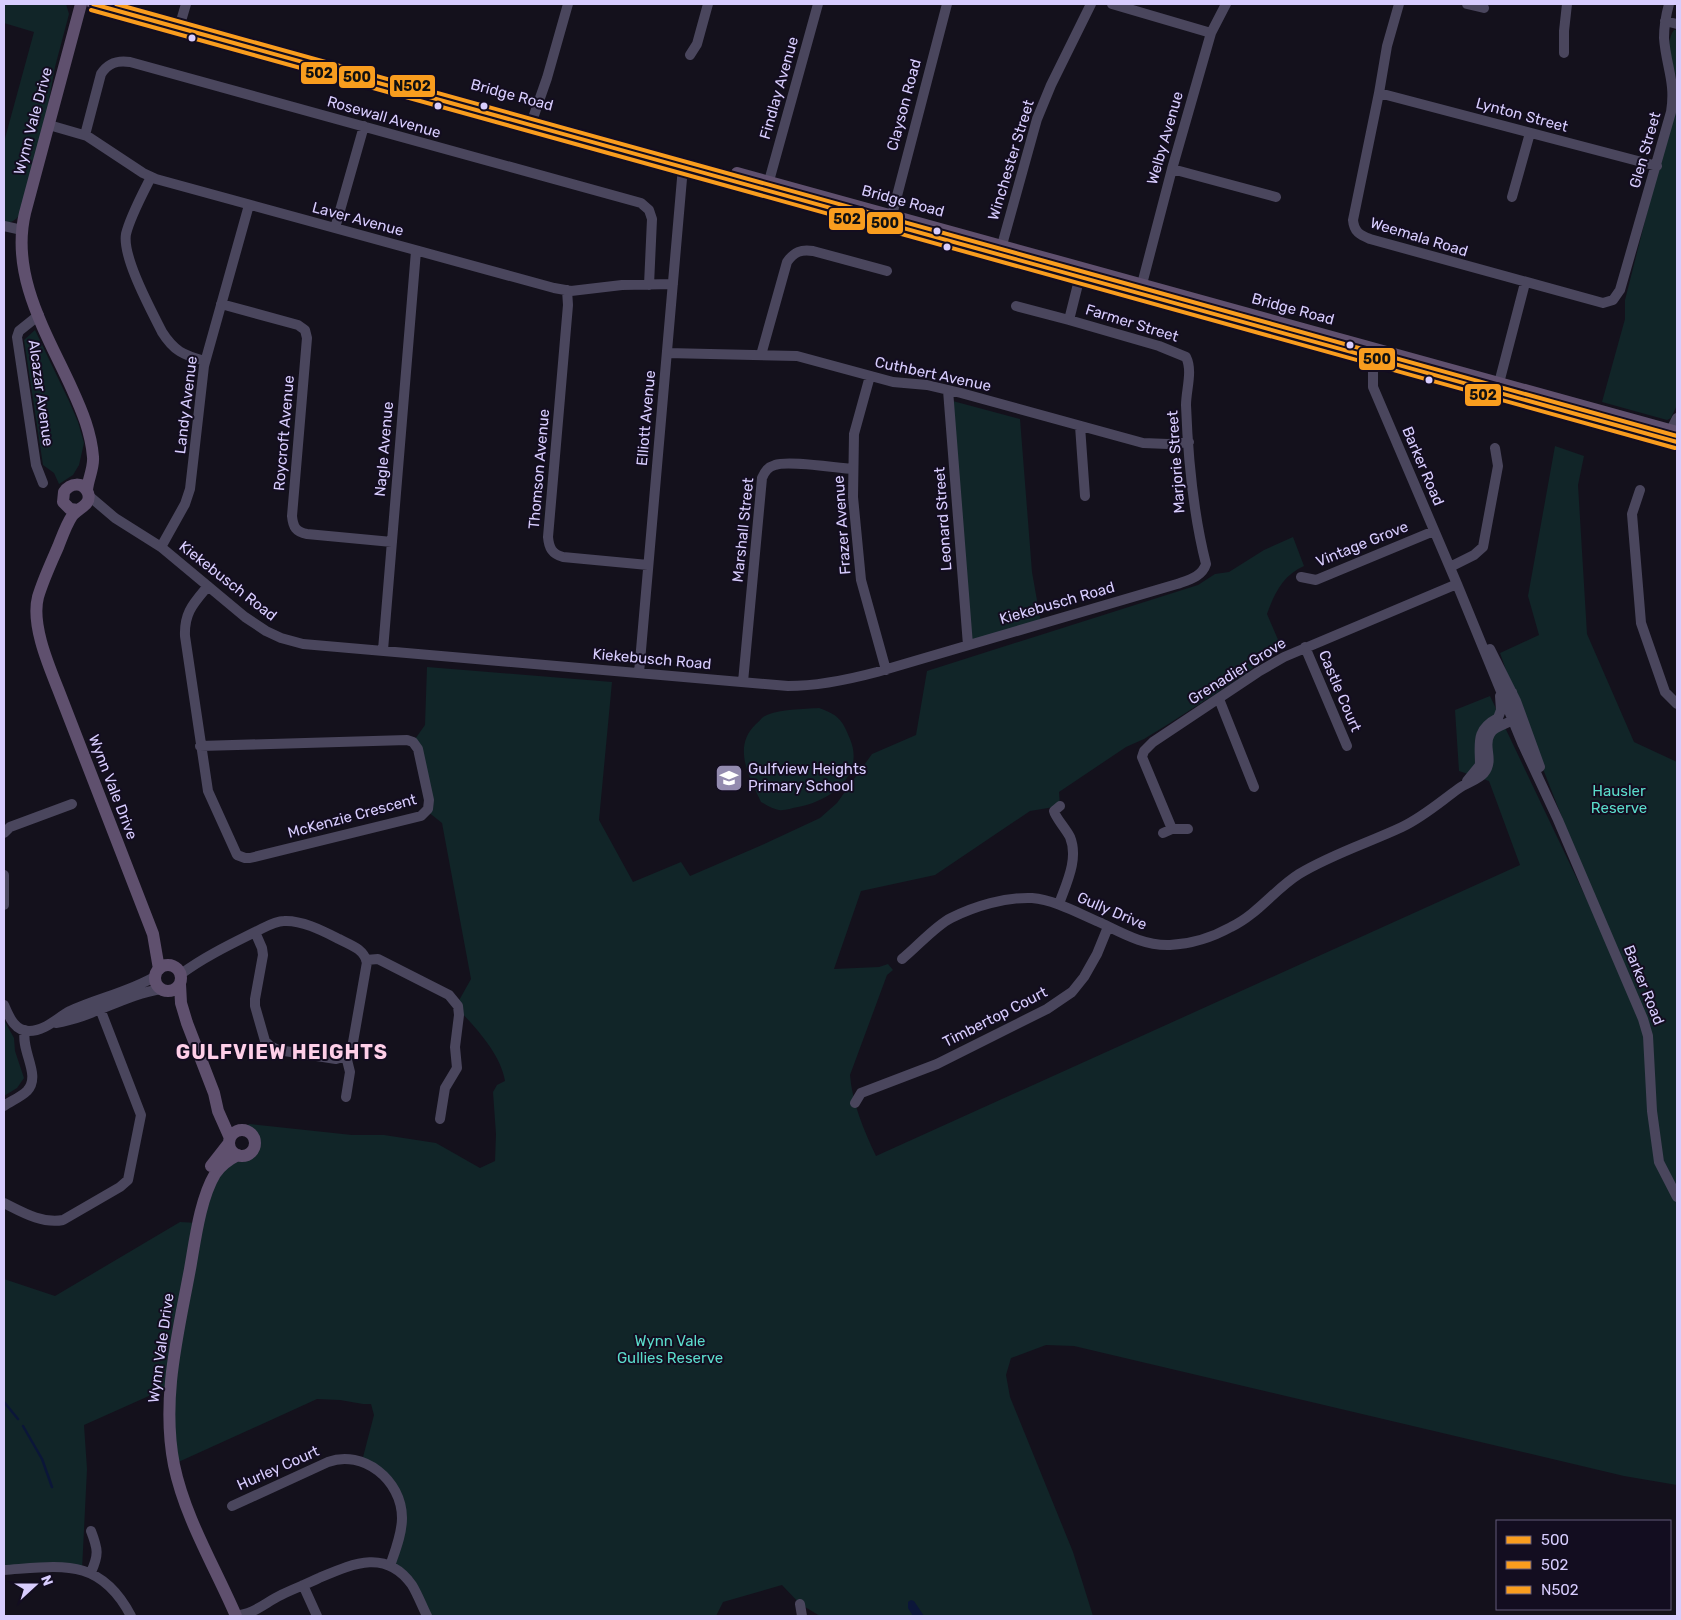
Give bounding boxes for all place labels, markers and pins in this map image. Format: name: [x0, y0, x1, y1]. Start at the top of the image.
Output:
unlabelled marker: [187, 33, 197, 43]
unlabelled marker: [433, 101, 443, 111]
unlabelled marker: [479, 101, 489, 111]
unlabelled marker: [932, 226, 942, 236]
unlabelled marker: [942, 242, 952, 252]
unlabelled marker: [1345, 340, 1355, 350]
unlabelled marker: [1424, 375, 1434, 385]
place label: Gulfview Heights Primary School: [748, 760, 867, 795]
school or university icon: Gulfview Heights Primary School: [714, 763, 744, 793]

